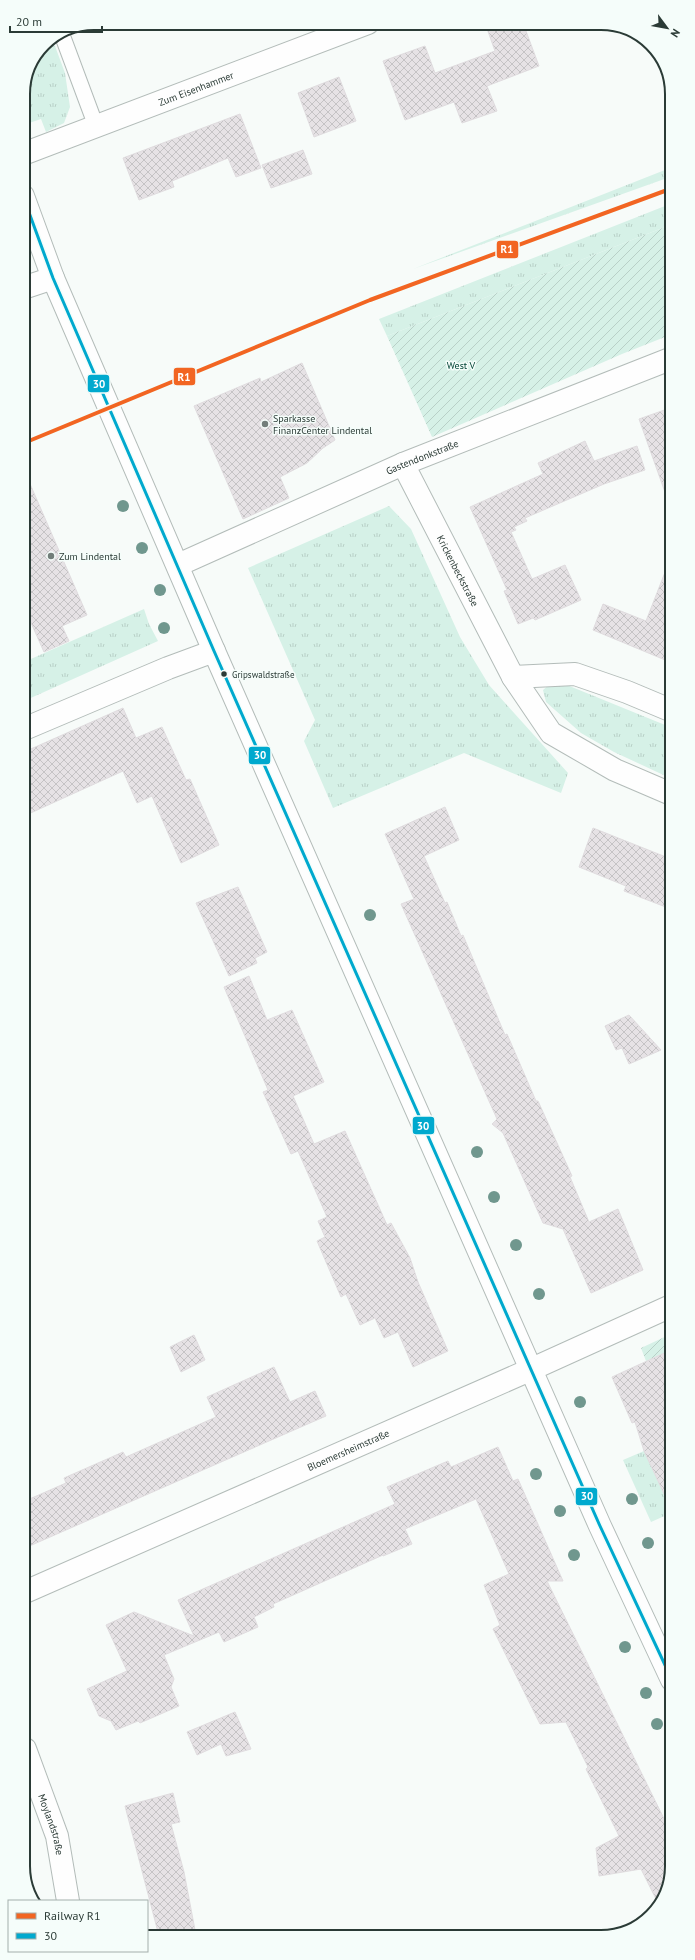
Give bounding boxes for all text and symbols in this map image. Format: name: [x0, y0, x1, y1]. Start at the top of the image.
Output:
scale bar: [10, 8, 102, 34]
north arrow: [647, 8, 687, 48]
text: 20 m: [16, 14, 42, 29]
text: N: [668, 27, 683, 40]
street label: Zum Eisenhammer: [157, 68, 236, 109]
line badge: R1: [496, 240, 519, 259]
text: R1: [501, 242, 513, 256]
park label: West V: [447, 359, 476, 372]
line badge: R1: [173, 367, 196, 386]
text: R1: [178, 370, 190, 384]
line badge: 30: [87, 374, 110, 393]
text: 30: [93, 377, 105, 391]
place label: Sparkasse FinanzCenter Lindental: [273, 412, 372, 437]
marker: Sparkasse FinanzCenter Lindental: [260, 419, 270, 429]
street label: Gastendonkstraße: [384, 437, 460, 478]
street label: Krickenbeckstraße: [434, 533, 481, 609]
place label: Zum Lindental: [59, 550, 121, 563]
marker: Zum Lindental: [46, 551, 56, 561]
marker: Gripswaldstraße: [219, 669, 229, 679]
place label: Gripswaldstraße: [232, 669, 295, 680]
line badge: 30: [248, 746, 271, 765]
text: 30: [254, 748, 266, 762]
line badge: 30: [412, 1116, 435, 1135]
text: 30: [417, 1119, 429, 1133]
street label: Bloemersheimstraße: [305, 1427, 391, 1474]
line badge: 30: [575, 1487, 598, 1506]
text: 30: [581, 1489, 593, 1503]
street label: Moylandstraße: [35, 1792, 66, 1856]
legend: [8, 1900, 148, 1952]
text: Railway R1: [44, 1908, 101, 1923]
text: 30: [44, 1928, 58, 1943]

